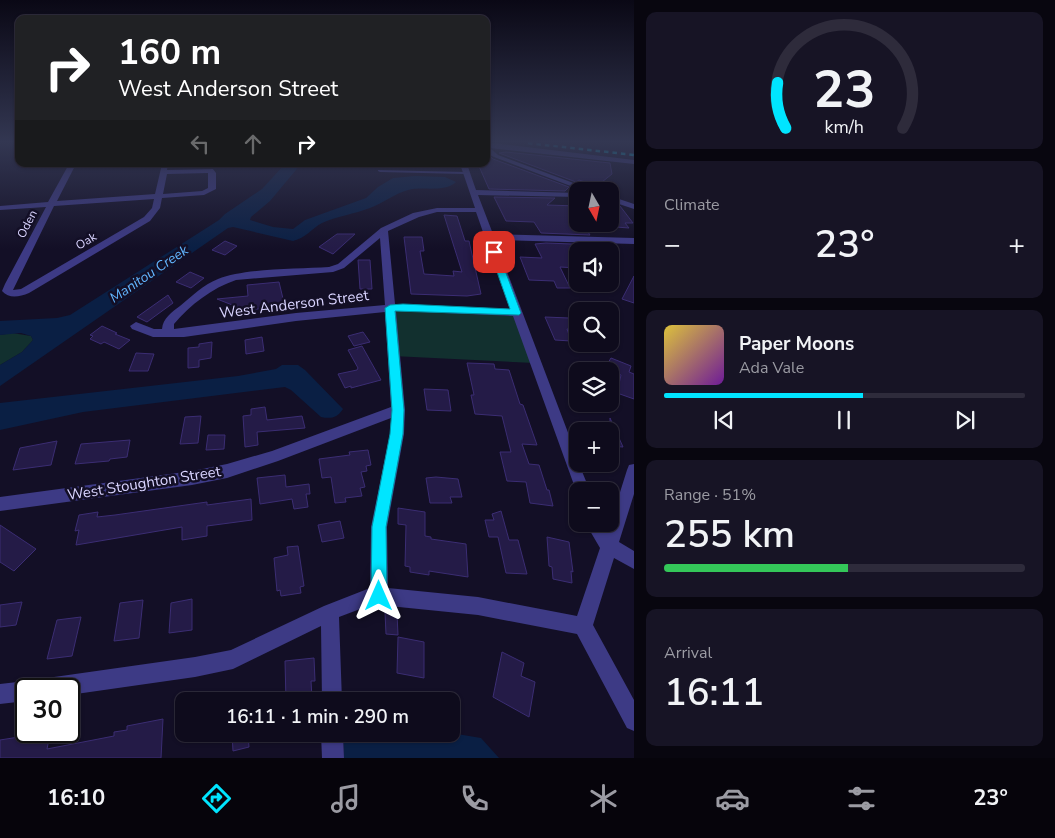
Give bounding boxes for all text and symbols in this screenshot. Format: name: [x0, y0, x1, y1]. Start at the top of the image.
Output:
text: 160 m: [118, 29, 221, 76]
icon: right: [35, 35, 100, 100]
text: 23: [813, 54, 876, 125]
text: West Anderson Street: [118, 74, 338, 104]
text: km/h: [825, 115, 864, 139]
icon: left: [186, 130, 214, 158]
icon: ahead: [239, 130, 267, 158]
icon: right: [292, 130, 320, 158]
north arrow: [569, 182, 619, 232]
map controls: [569, 182, 619, 532]
text: Climate: [664, 194, 719, 216]
street label: Oden: [13, 207, 41, 241]
text: 23°: [815, 219, 874, 270]
text: −: [664, 226, 681, 264]
text: +: [1008, 226, 1025, 264]
street label: Oak: [73, 228, 100, 253]
pin: [473, 231, 515, 273]
icon: arrive: [480, 238, 508, 266]
water label: Manitou Creek: [106, 240, 193, 307]
button: sound: [569, 242, 619, 292]
street label: West Anderson Street: [218, 285, 370, 323]
button: search: [569, 302, 619, 352]
text: Paper Moons: [739, 331, 854, 357]
text: Ada Vale: [739, 357, 804, 379]
button: layers: [569, 362, 619, 412]
icon: previous: [710, 406, 738, 434]
icon: pause: [830, 406, 858, 434]
icon: next: [951, 406, 979, 434]
button: +: [569, 422, 619, 472]
street label: West Stoughton Street: [66, 461, 223, 505]
button: −: [569, 482, 619, 532]
text: Range · 51%: [664, 484, 756, 506]
text: 255 km: [664, 509, 795, 560]
position arrow: [352, 569, 404, 621]
text: Arrival: [664, 642, 712, 664]
text: 16:11: [664, 667, 764, 718]
speed limit sign: 30: [15, 678, 80, 743]
text: 16:11 · 1 min · 290 m: [226, 704, 409, 730]
icon: directions: [199, 781, 234, 816]
icon: music: [328, 781, 363, 816]
icon: phone: [457, 781, 492, 816]
icon: climate: [586, 781, 621, 816]
icon: car: [715, 781, 750, 816]
icon: filters: [844, 781, 879, 816]
text: 16:10: [47, 783, 105, 813]
text: 23°: [973, 783, 1008, 813]

